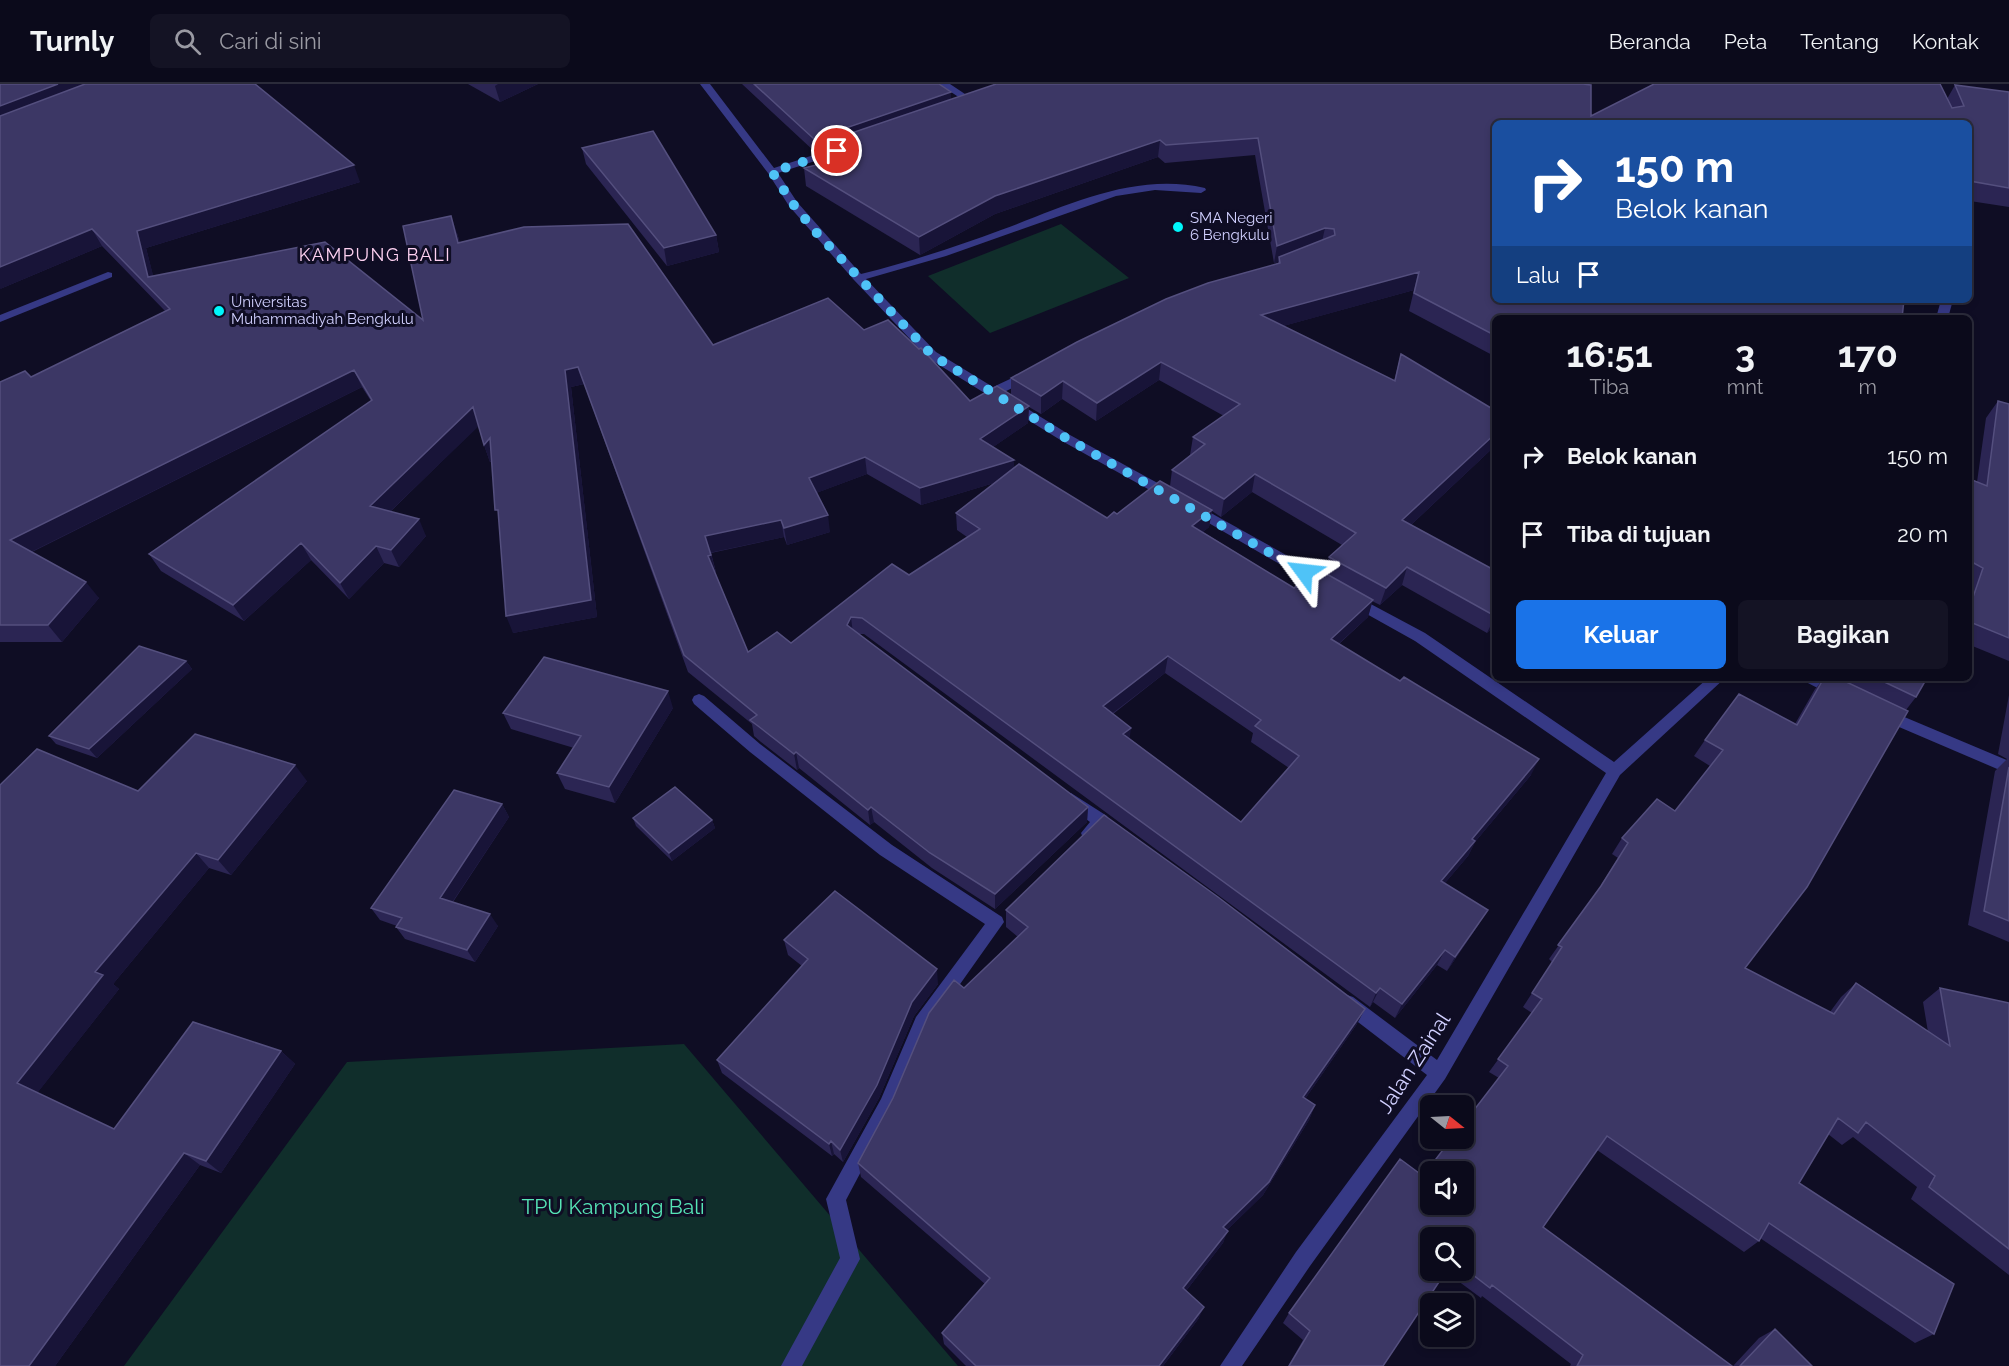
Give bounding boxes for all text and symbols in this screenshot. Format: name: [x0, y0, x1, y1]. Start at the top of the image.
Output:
search box: [150, 14, 570, 68]
text: Turnly: [30, 25, 114, 58]
icon: search: [171, 25, 204, 58]
text: Cari di sini: [219, 28, 322, 54]
text: Beranda: [1609, 29, 1691, 54]
text: Peta: [1724, 29, 1767, 54]
text: Tentang: [1800, 29, 1879, 54]
text: Kontak: [1912, 29, 1979, 54]
pin: [811, 125, 862, 176]
icon: arrive: [820, 134, 853, 167]
text: 150 m: [1615, 143, 1734, 192]
icon: right: [1516, 144, 1594, 222]
text: Belok kanan: [1615, 193, 1769, 224]
place label: SMA Negeri 6 Bengkulu: [1190, 209, 1273, 244]
marker: SMA Negeri 6 Bengkulu: [1171, 220, 1185, 234]
district label: KAMPUNG BALI: [299, 244, 451, 265]
icon: arrive: [1572, 258, 1605, 291]
text: Lalu: [1516, 262, 1560, 288]
place label: Universitas Muhammadiyah Bengkulu: [231, 293, 414, 328]
marker: Universitas Muhammadiyah Bengkulu: [212, 304, 226, 318]
text: 16:51: [1566, 333, 1653, 375]
text: 3: [1735, 333, 1755, 375]
text: 170: [1838, 333, 1898, 375]
text: Tiba: [1589, 375, 1629, 399]
text: mnt: [1727, 375, 1763, 399]
text: m: [1859, 375, 1877, 399]
icon: right: [1516, 440, 1549, 473]
text: Belok kanan: [1567, 443, 1697, 469]
text: 150 m: [1887, 443, 1948, 469]
icon: arrive: [1516, 518, 1549, 551]
text: Tiba di tujuan: [1567, 521, 1710, 547]
text: 20 m: [1897, 521, 1948, 547]
position arrow: [1272, 540, 1336, 604]
button: Keluar: [1516, 600, 1726, 669]
button: Bagikan: [1738, 600, 1948, 669]
street label: Jalan Zainal: [1372, 1008, 1455, 1118]
north arrow: [1420, 1095, 1474, 1149]
map controls: [1420, 1095, 1474, 1347]
button: sound: [1420, 1161, 1474, 1215]
park label: TPU Kampung Bali: [521, 1194, 705, 1219]
button: search: [1420, 1227, 1474, 1281]
button: layers: [1420, 1293, 1474, 1347]

